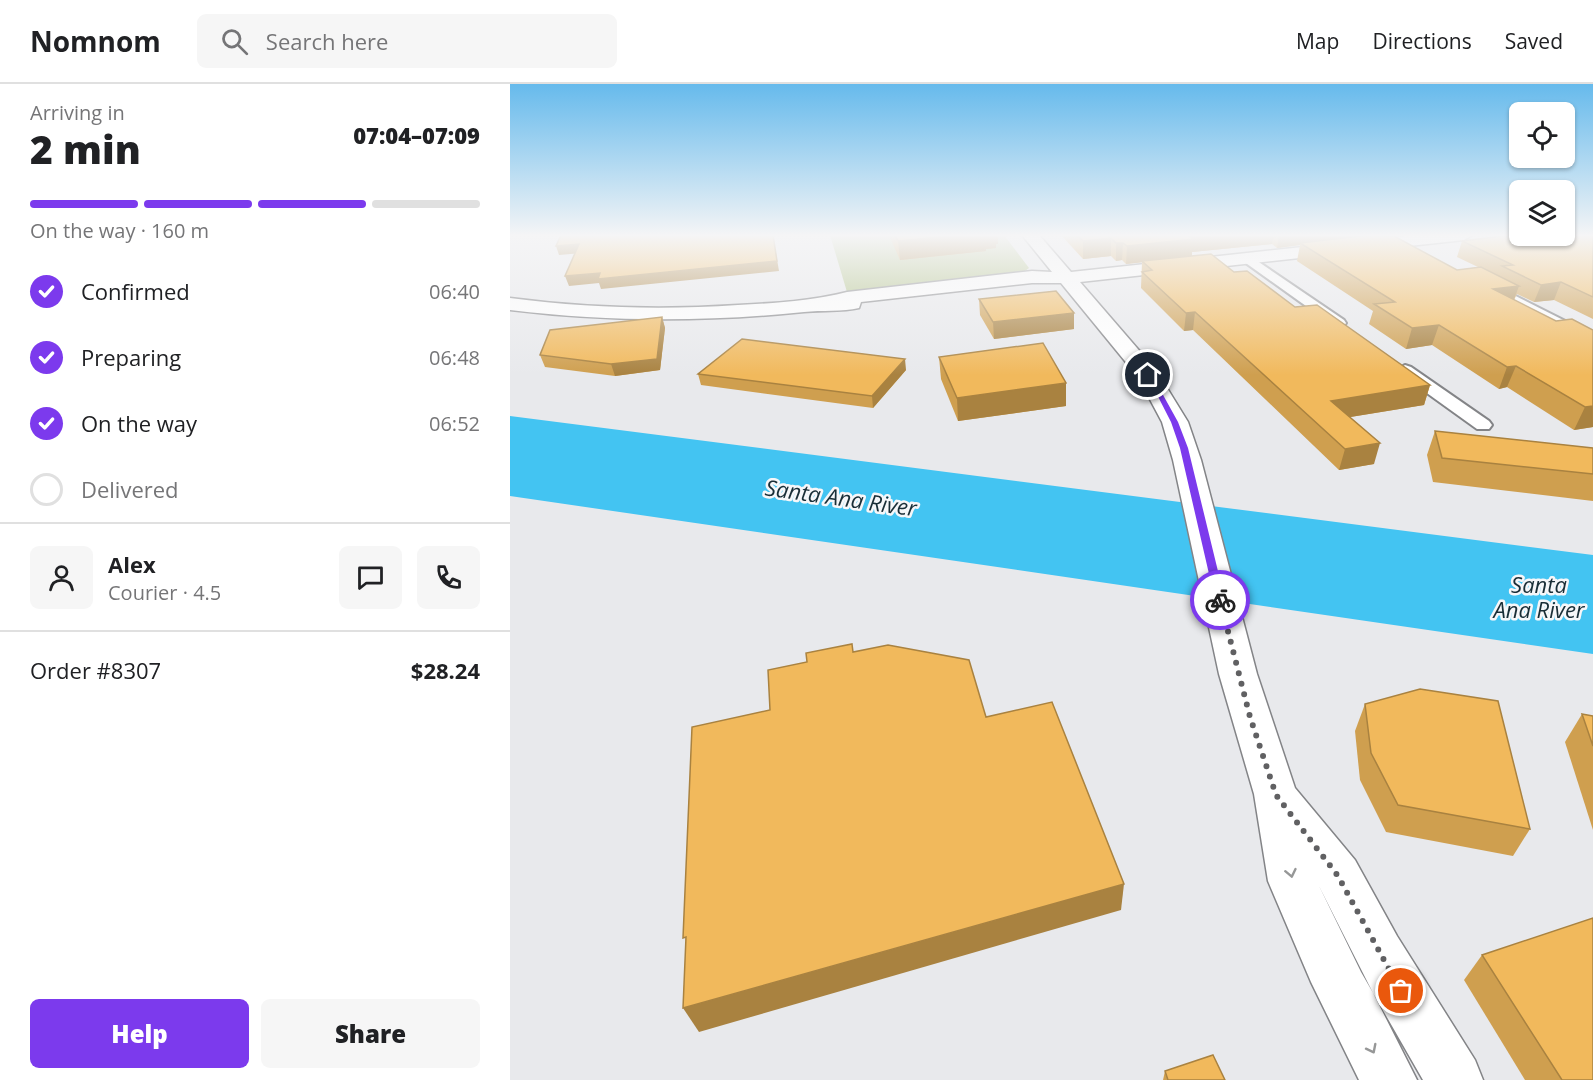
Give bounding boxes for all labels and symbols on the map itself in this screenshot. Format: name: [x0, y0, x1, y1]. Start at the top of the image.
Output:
pin: [1122, 349, 1173, 400]
water label: Santa Ana River: [763, 472, 920, 523]
water label: Santa Ana River: [1491, 569, 1586, 624]
courier: [1190, 570, 1250, 630]
one-way arrow: [1284, 867, 1297, 877]
pin: [1375, 965, 1426, 1016]
one-way arrow: [1365, 1043, 1376, 1054]

